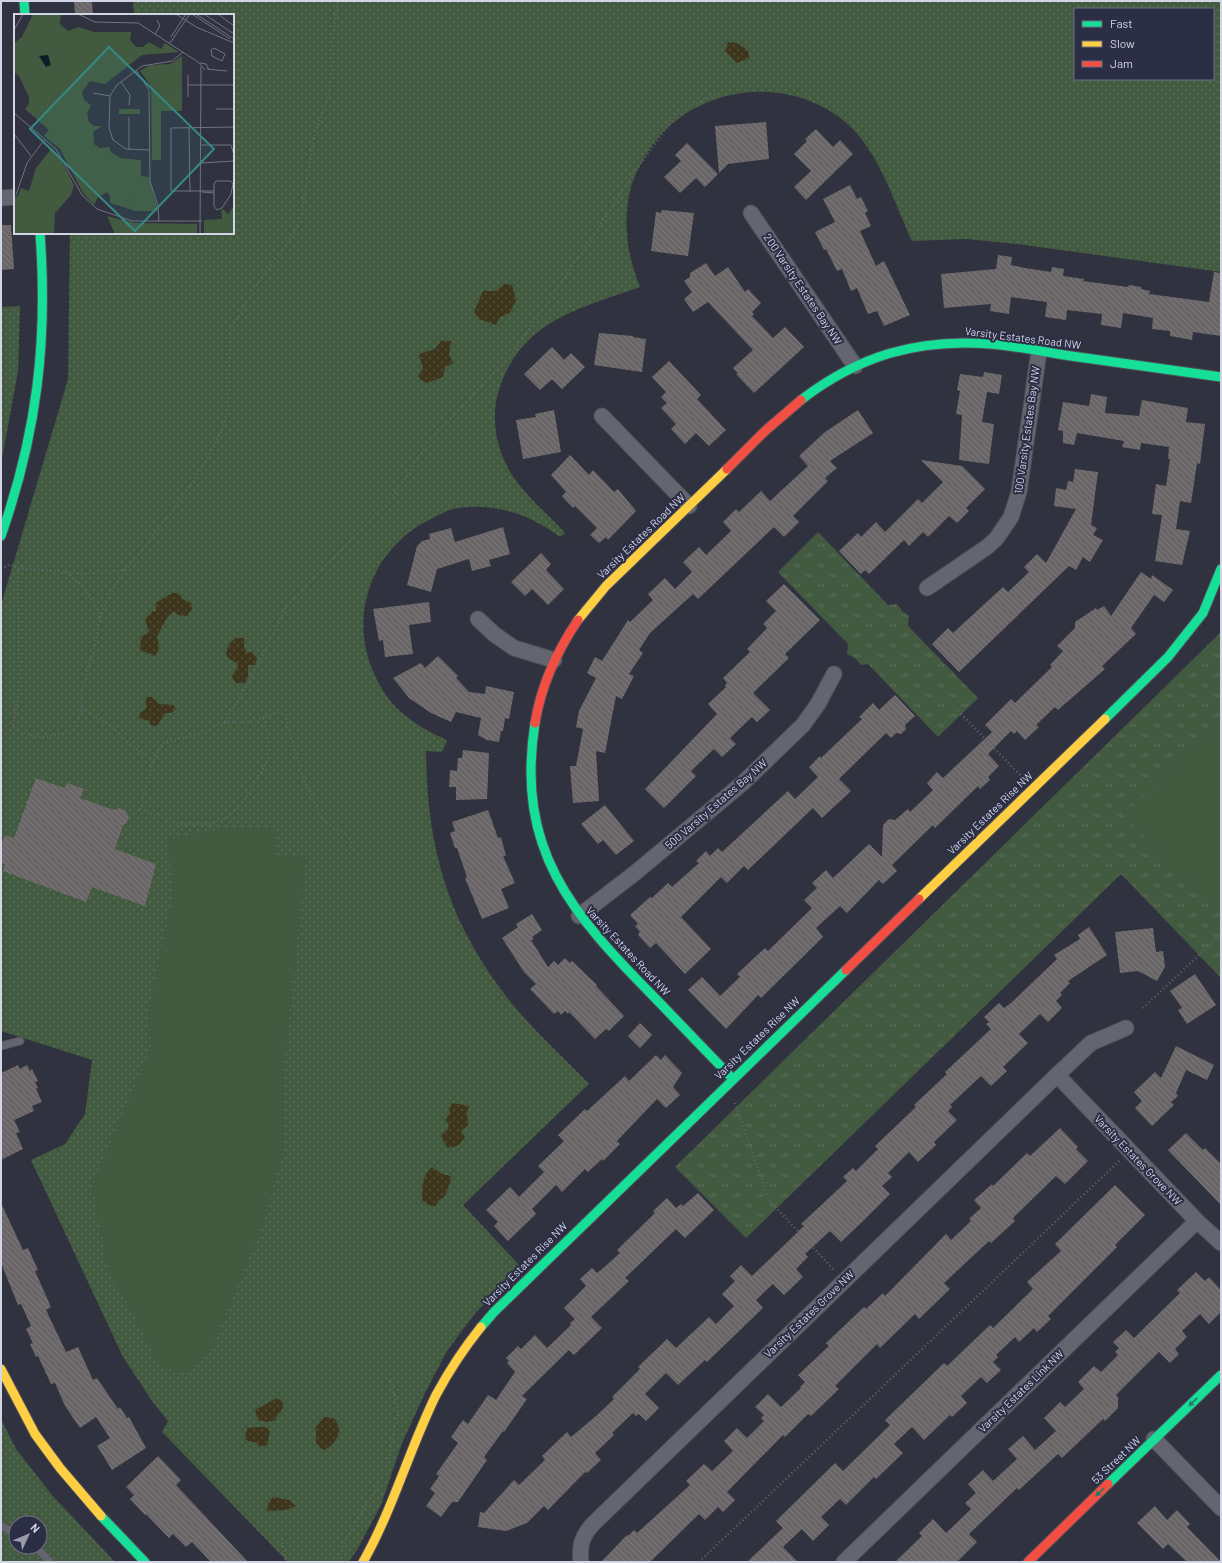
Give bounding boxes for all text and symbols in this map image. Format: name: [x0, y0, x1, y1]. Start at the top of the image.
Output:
legend: [1074, 8, 1214, 80]
inset map: [14, 14, 234, 234]
text: Fast: [1110, 16, 1133, 30]
text: Slow: [1110, 36, 1135, 50]
text: Jam: [1110, 56, 1133, 70]
street label: 200 Varsity Estates Bay NW: [761, 231, 846, 347]
street label: Varsity Estates Road NW: [964, 324, 1082, 351]
street label: 100 Varsity Estates Bay NW: [1011, 365, 1042, 495]
street label: Varsity Estates Road NW: [594, 490, 688, 581]
street label: 500 Varsity Estates Bay NW: [662, 756, 769, 851]
street label: Varsity Estates Rise NW: [944, 768, 1035, 857]
street label: Varsity Estates Road NW: [584, 903, 673, 998]
street label: Varsity Estates Rise NW: [711, 993, 802, 1082]
street label: Varsity Estates Grove NW: [1092, 1112, 1185, 1208]
street label: Varsity Estates Rise NW: [480, 1219, 570, 1308]
street label: Varsity Estates Grove NW: [761, 1267, 857, 1360]
street label: Varsity Estates Link NW: [975, 1346, 1066, 1435]
one-way arrow: [1188, 1397, 1198, 1407]
street label: 53 Street NW: [1089, 1433, 1143, 1486]
one-way arrow: [1095, 1487, 1105, 1497]
north arrow: [8, 1515, 48, 1555]
text: N: [28, 1521, 43, 1535]

